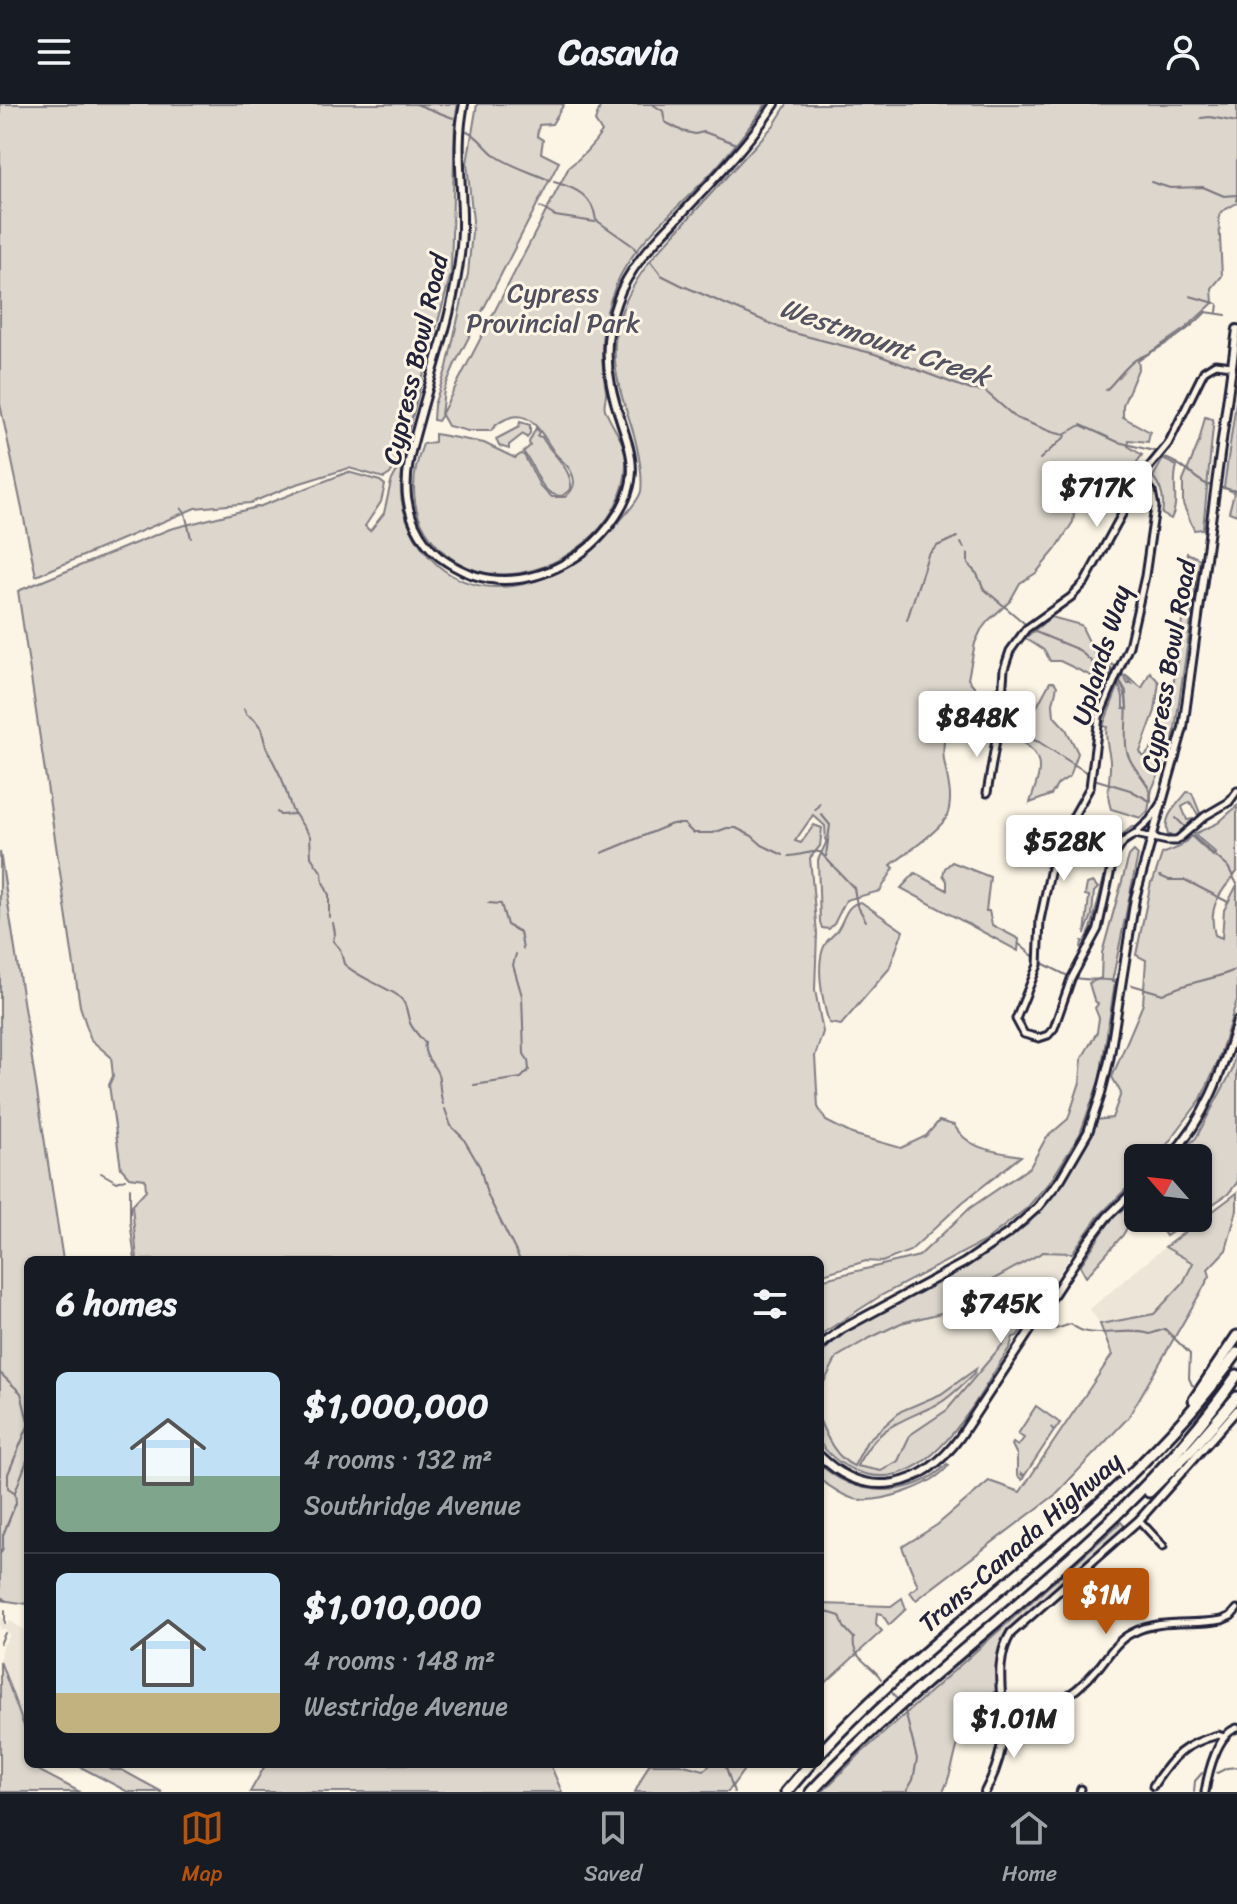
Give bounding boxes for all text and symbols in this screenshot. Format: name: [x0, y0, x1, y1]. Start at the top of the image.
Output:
text: Casavia: [559, 20, 678, 84]
icon: menu: [32, 30, 76, 74]
icon: person: [1161, 30, 1205, 74]
street label: Cypress Bowl Road: [368, 247, 462, 469]
park label: Cypress Provincial Park: [466, 270, 640, 346]
water label: Westmount Creek: [773, 283, 999, 402]
pin: $717K: [1041, 461, 1153, 529]
text: $717K: [1060, 464, 1134, 510]
street label: Cypress Bowl Road: [1127, 554, 1210, 776]
street label: Uplands Way: [1058, 579, 1144, 731]
pin: $848K: [921, 691, 1033, 759]
text: $848K: [937, 694, 1017, 740]
pin: $528K: [1008, 815, 1120, 883]
text: $528K: [1024, 818, 1104, 864]
north arrow: [1124, 1144, 1212, 1232]
map controls: [1124, 1144, 1212, 1232]
text: 6 homes: [56, 1274, 177, 1334]
pin: $745K: [945, 1277, 1057, 1345]
text: $745K: [961, 1280, 1041, 1326]
icon: filters: [748, 1282, 792, 1326]
text: $1,000,000: [304, 1376, 489, 1436]
icon: home: [120, 1404, 216, 1500]
text: 4 rooms · 132 m²: [304, 1436, 493, 1482]
street label: Trans-Canada Highway: [907, 1439, 1133, 1644]
text: Southridge Avenue: [304, 1482, 521, 1528]
pin: $1M: [1067, 1568, 1145, 1636]
text: $1M: [1081, 1571, 1131, 1617]
text: $1,010,000: [304, 1577, 482, 1637]
icon: home: [120, 1605, 216, 1701]
text: 4 rooms · 148 m²: [304, 1637, 495, 1683]
text: Westridge Avenue: [304, 1683, 508, 1729]
pin: $1.01M: [949, 1692, 1079, 1760]
text: $1.01M: [971, 1695, 1057, 1741]
tab: Map: [180, 1806, 224, 1893]
tab: Saved: [584, 1806, 642, 1893]
tab: Home: [1002, 1806, 1057, 1893]

